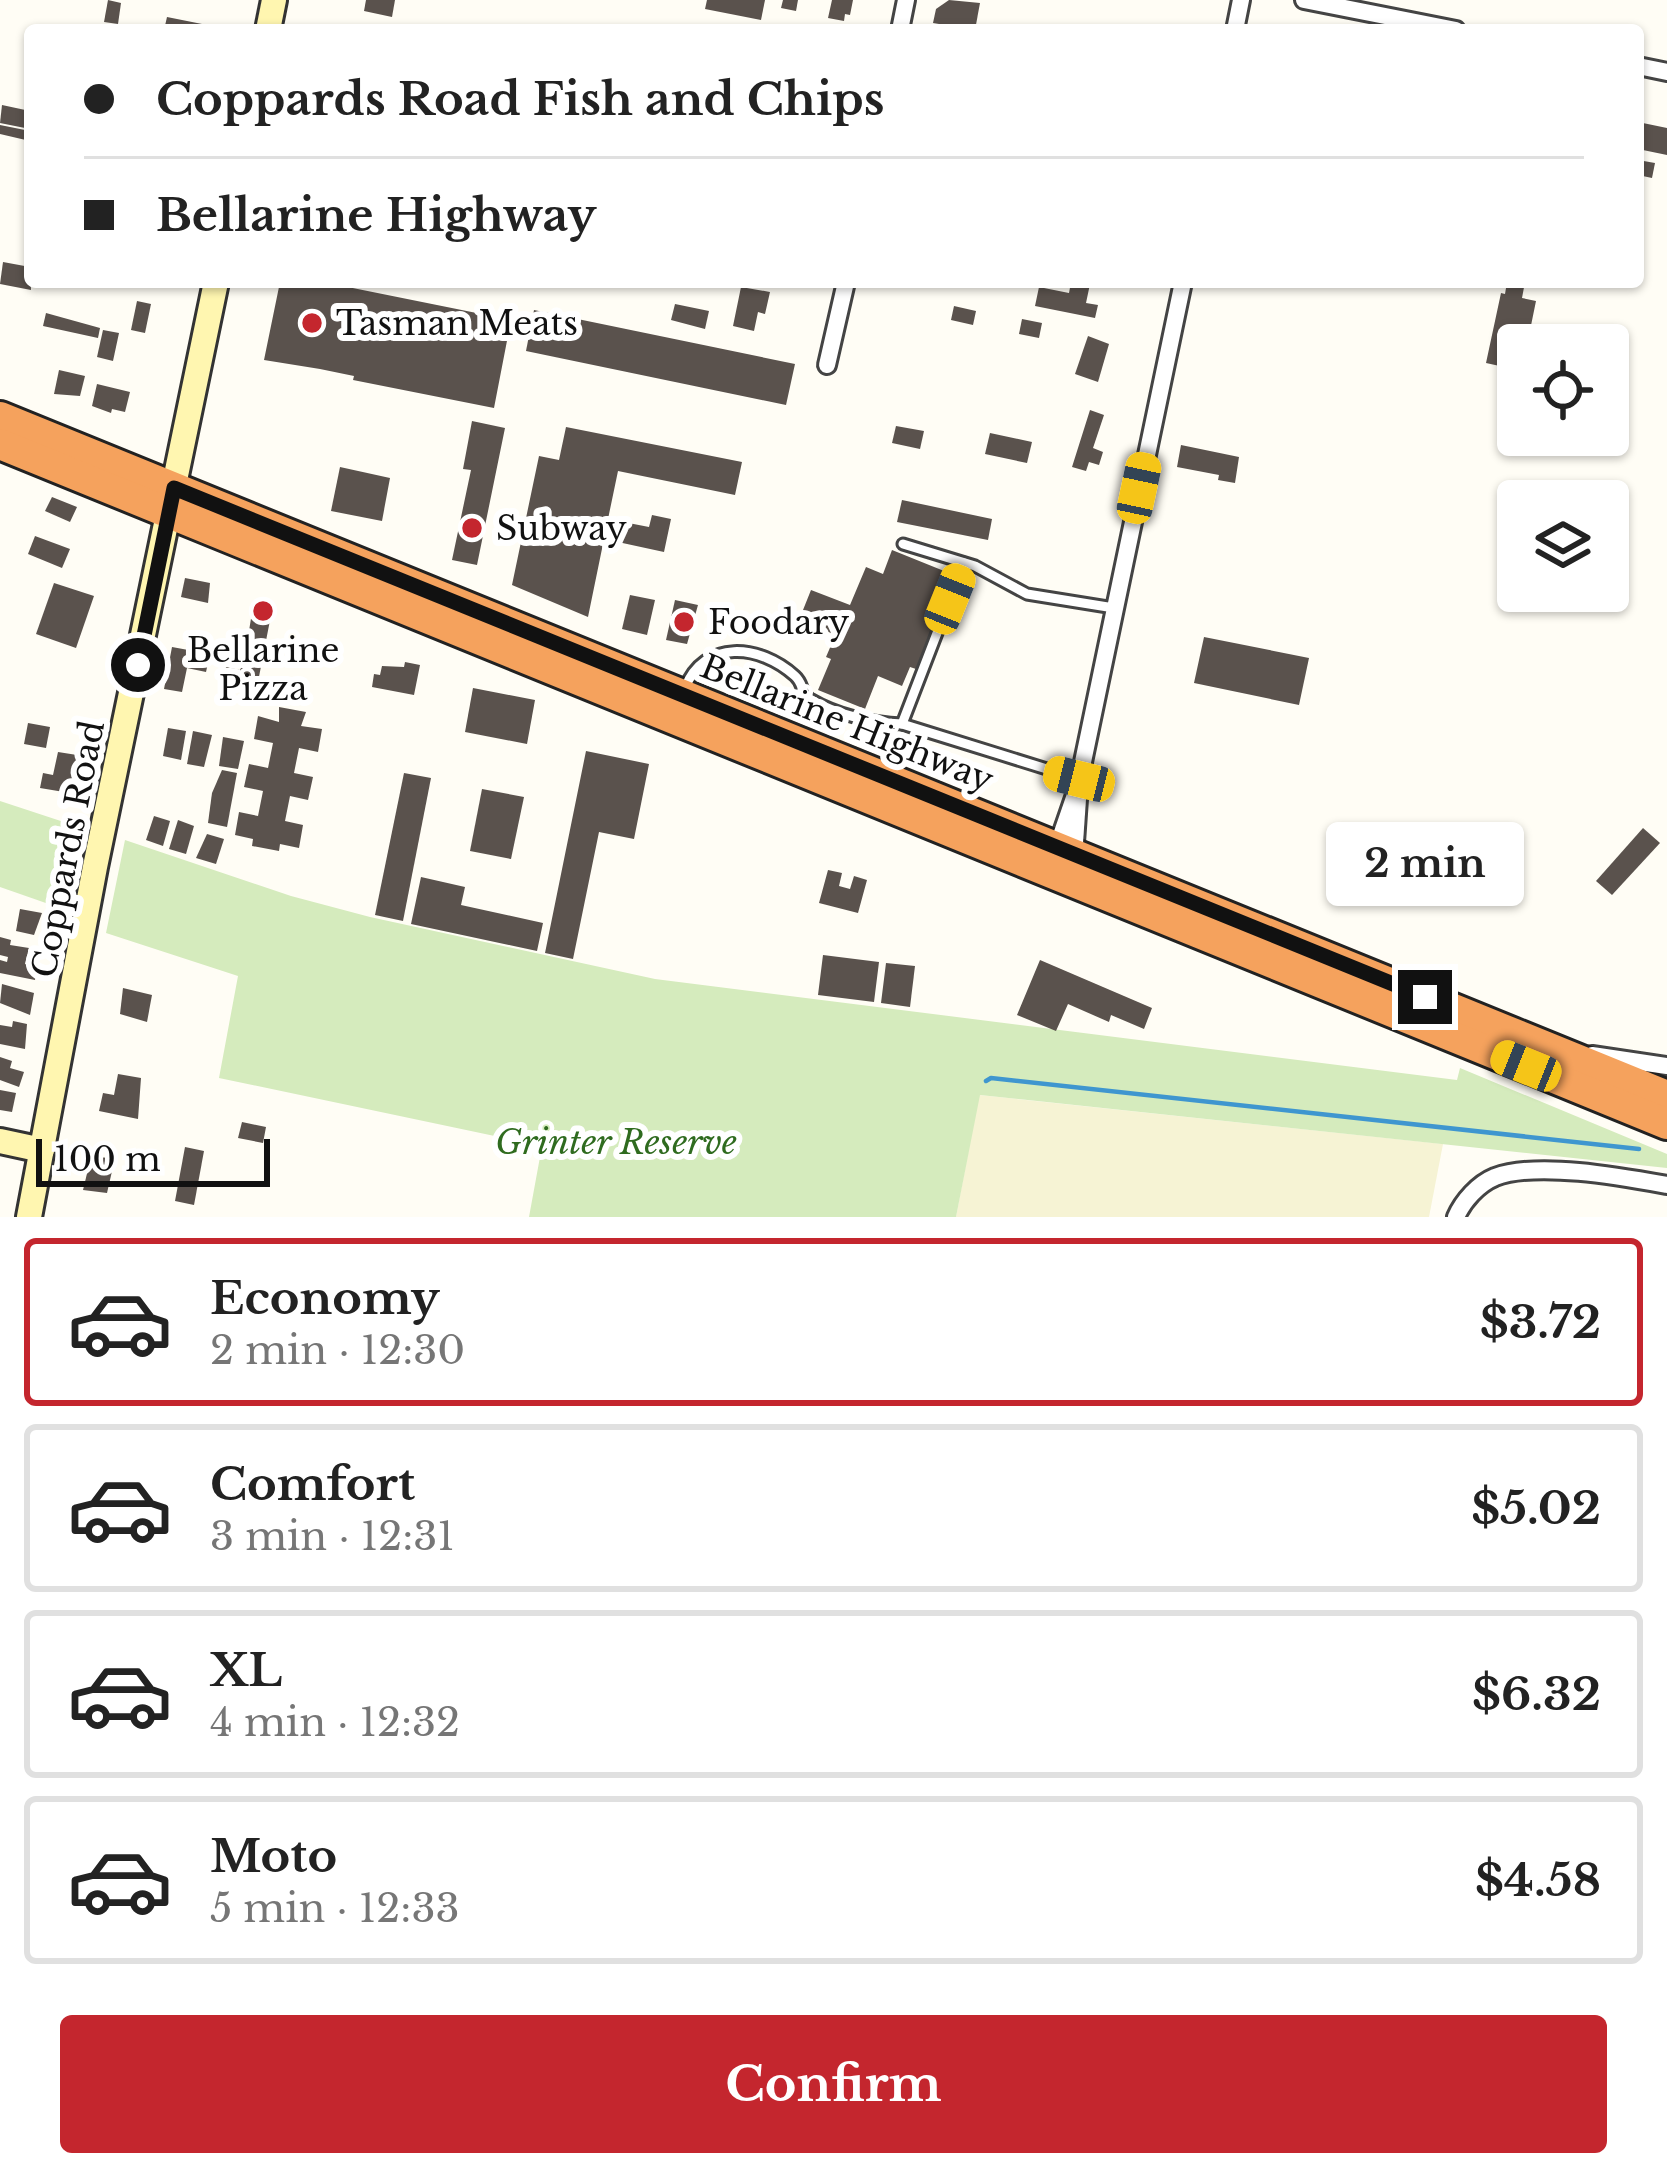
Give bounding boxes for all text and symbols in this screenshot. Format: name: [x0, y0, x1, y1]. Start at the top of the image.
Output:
text: Coppards Road Fish and Chips: [156, 71, 884, 127]
text: Bellarine Highway: [156, 187, 596, 243]
place label: Tasman Meats: [336, 303, 578, 344]
marker: Tasman Meats: [299, 310, 325, 336]
map controls: [1497, 324, 1629, 612]
button: locate: [1497, 324, 1629, 456]
car: [1114, 449, 1164, 527]
button: layers: [1497, 480, 1629, 612]
place label: Subway: [496, 508, 627, 549]
marker: Subway: [459, 515, 485, 541]
car: [920, 559, 980, 639]
marker: Bellarine Pizza: [250, 598, 276, 624]
place label: Foodary: [708, 602, 849, 643]
marker: Foodary: [671, 609, 697, 635]
place label: Bellarine Pizza: [187, 630, 339, 709]
route start: [111, 638, 165, 692]
street label: Bellarine Highway: [695, 646, 999, 800]
street label: Coppards Road: [23, 717, 113, 981]
car: [1040, 753, 1118, 805]
callout: 2 min: [1326, 823, 1524, 907]
text: 2 min: [1364, 839, 1486, 888]
route end: [1398, 970, 1452, 1024]
car: [1486, 1036, 1566, 1096]
park label: Grinter Reserve: [495, 1122, 737, 1163]
scale bar: [36, 1133, 270, 1186]
text: 100 m: [54, 1139, 161, 1180]
icon: car: [66, 1268, 174, 1376]
text: Economy: [210, 1270, 440, 1326]
text: $3.72: [1480, 1294, 1601, 1350]
text: 2 min · 12:30: [210, 1326, 465, 1375]
icon: car: [66, 1454, 174, 1562]
text: Comfort: [210, 1456, 415, 1512]
text: $5.02: [1471, 1480, 1601, 1536]
text: 3 min · 12:31: [210, 1512, 455, 1561]
icon: car: [66, 1640, 174, 1748]
text: XL: [210, 1642, 282, 1698]
text: $6.32: [1472, 1666, 1601, 1722]
text: 4 min · 12:32: [210, 1698, 460, 1747]
icon: car: [66, 1826, 174, 1934]
text: Moto: [210, 1828, 337, 1884]
text: $4.58: [1475, 1852, 1601, 1908]
text: 5 min · 12:33: [210, 1884, 459, 1933]
button: Confirm: [60, 2015, 1607, 2153]

